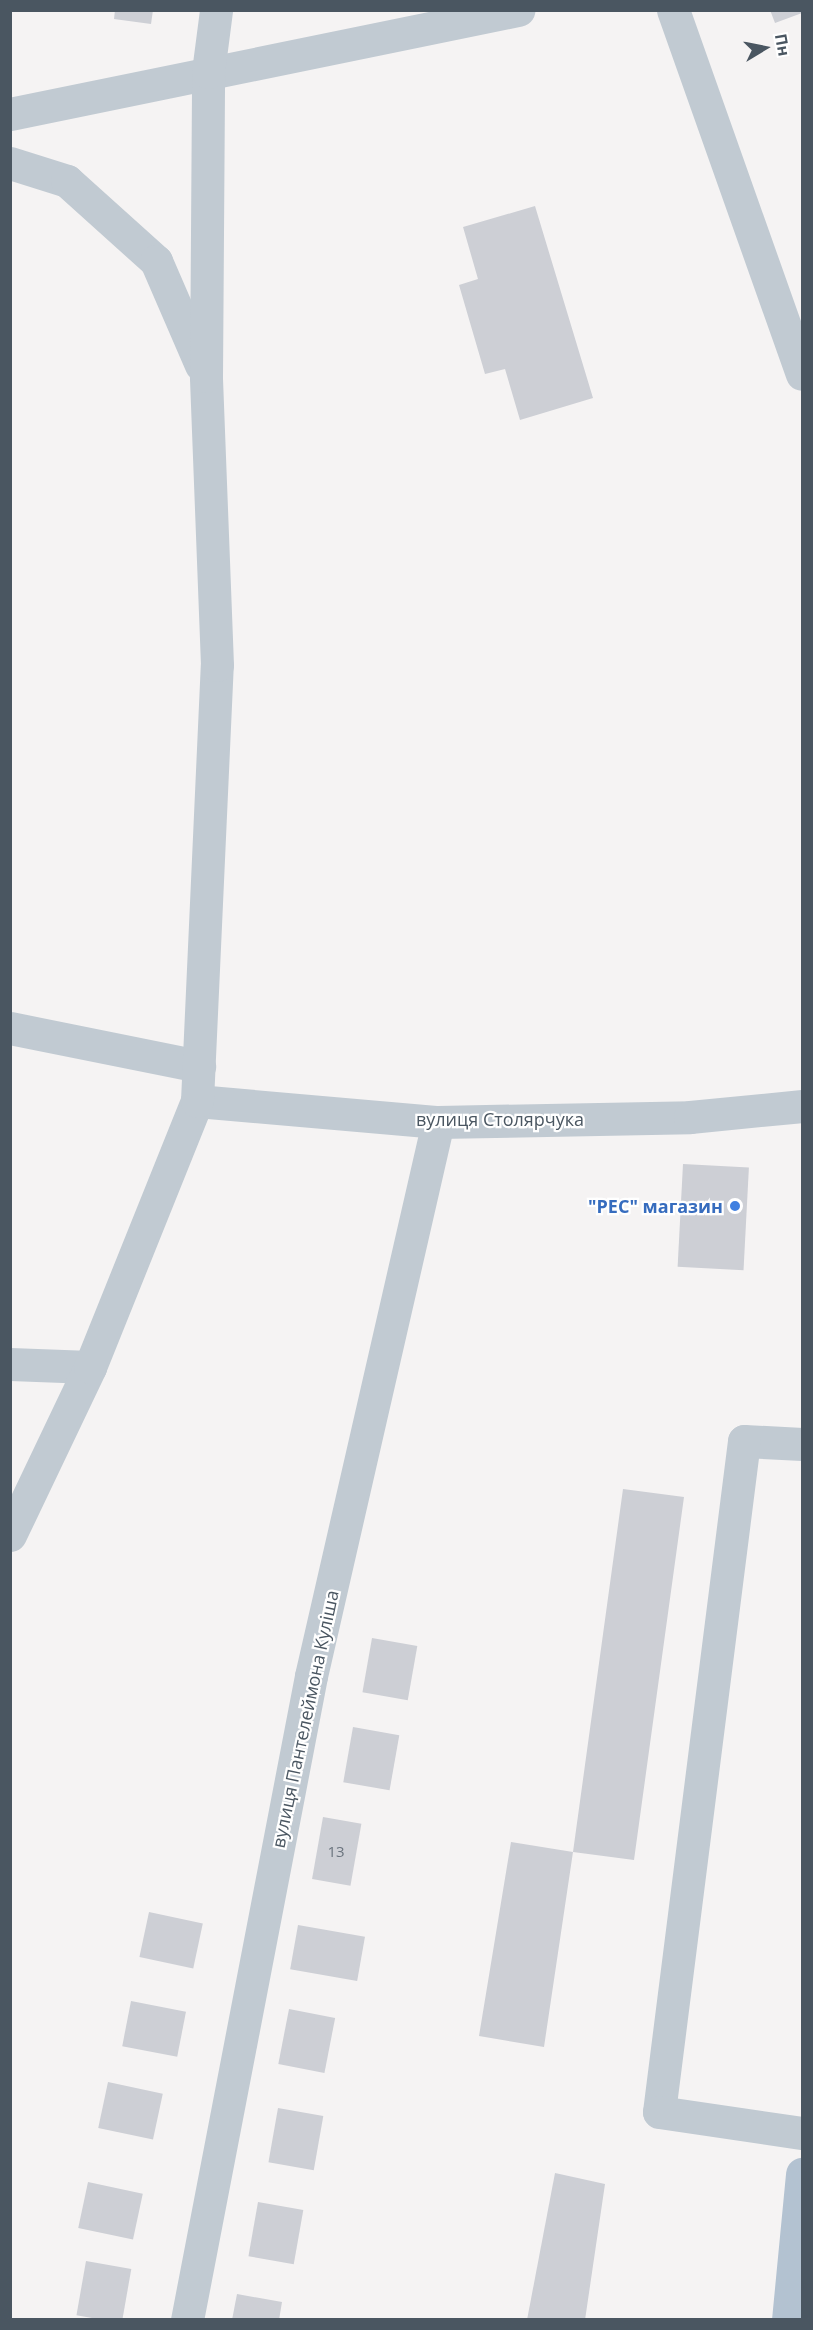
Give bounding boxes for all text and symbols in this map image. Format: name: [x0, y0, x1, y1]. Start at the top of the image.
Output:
north arrow: [735, 18, 795, 78]
text: Пн: [770, 32, 796, 58]
street label: вулиця Столярчука: [416, 1108, 584, 1130]
place label: "РЕС" магазин: [588, 1195, 723, 1217]
marker: "РЕС" магазин: [728, 1199, 742, 1213]
street label: вулиця Пантелеймона Куліша: [267, 1588, 343, 1850]
house number: 13: [327, 1843, 345, 1861]

